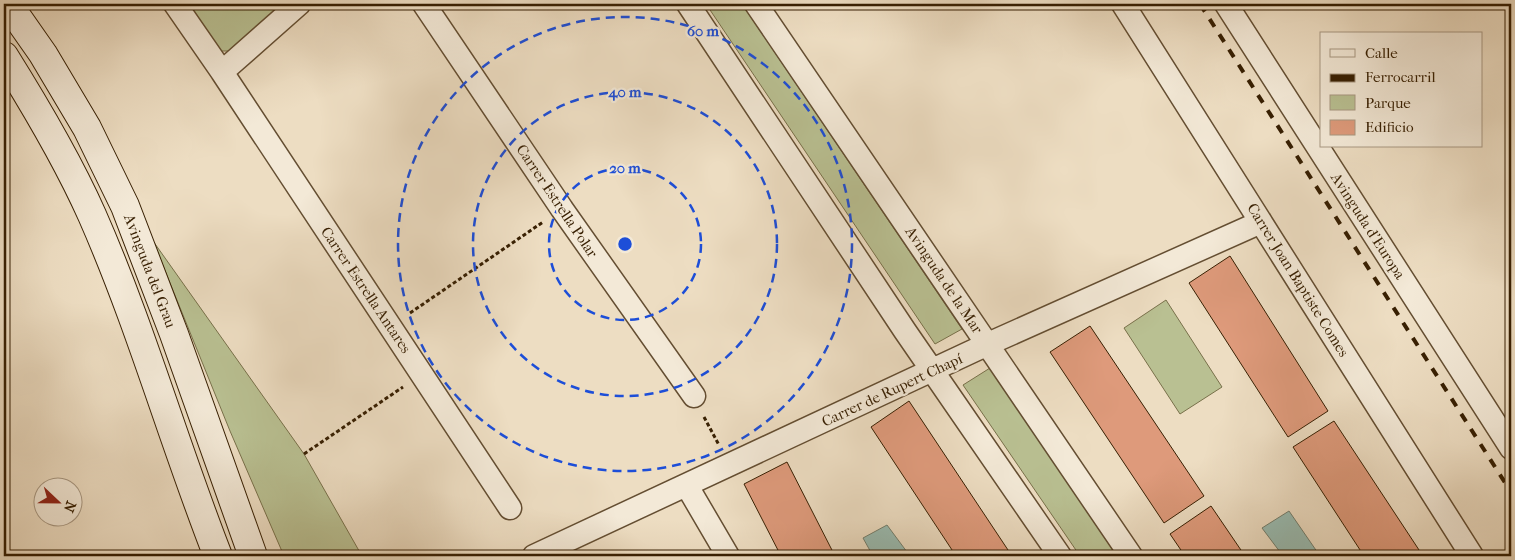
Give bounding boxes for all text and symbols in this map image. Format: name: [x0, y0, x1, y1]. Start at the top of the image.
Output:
text: 60 m: [687, 22, 720, 40]
legend: [1320, 32, 1482, 148]
text: Calle: [1365, 44, 1398, 62]
text: Ferrocarril: [1365, 68, 1436, 86]
text: 40 m: [608, 83, 642, 101]
text: Parque: [1365, 94, 1411, 112]
text: Edificio: [1365, 118, 1414, 136]
street label: Carrer Estrella Polar: [512, 141, 602, 261]
text: 20 m: [609, 159, 641, 177]
street label: Avinguda d'Europa: [1326, 169, 1410, 283]
street label: Carrer Joan Baptiste Comes: [1243, 200, 1353, 360]
street label: Avinguda del Grau: [120, 211, 180, 331]
street label: Avinguda de la Mar: [901, 222, 987, 337]
street label: Carrer Estrella Antares: [317, 223, 415, 357]
centre of rings: [616, 235, 634, 253]
street label: Carrer de Rupert Chapí: [819, 349, 966, 431]
north arrow: [32, 478, 82, 528]
text: N: [60, 499, 79, 515]

